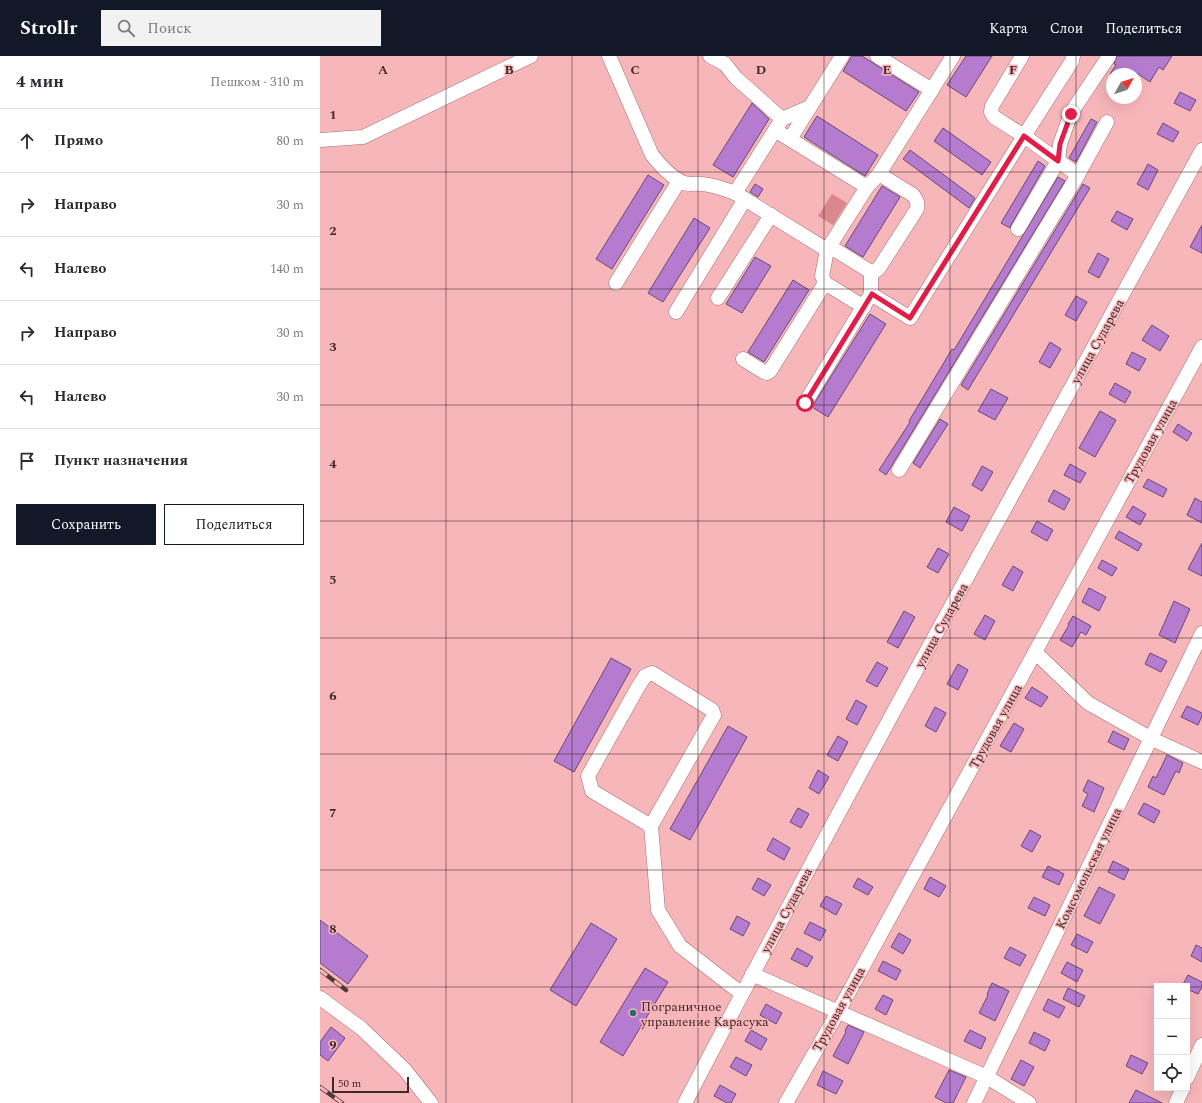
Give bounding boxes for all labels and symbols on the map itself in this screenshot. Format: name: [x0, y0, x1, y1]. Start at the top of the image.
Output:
text: A: [378, 60, 388, 80]
text: B: [504, 60, 514, 80]
text: C: [630, 60, 640, 80]
text: D: [756, 60, 766, 80]
text: E: [883, 60, 892, 80]
text: F: [1009, 60, 1017, 80]
north arrow: [1106, 68, 1142, 104]
text: 1: [329, 105, 337, 125]
route end: [1062, 105, 1080, 123]
text: 2: [329, 221, 337, 241]
street label: улица Сударева: [1066, 295, 1130, 388]
text: 3: [329, 337, 337, 357]
route start: [796, 394, 814, 412]
street label: Трудовая улица: [1119, 395, 1183, 488]
text: 4: [329, 454, 337, 474]
text: 5: [329, 570, 337, 590]
street label: улица Сударева: [910, 579, 974, 672]
street label: Трудовая улица: [964, 680, 1028, 773]
text: 6: [329, 686, 337, 706]
text: 7: [329, 803, 337, 823]
street label: Комсомольская улица: [1051, 804, 1127, 933]
street label: улица Сударева: [755, 864, 818, 958]
text: 8: [329, 919, 337, 939]
street label: Трудовая улица: [807, 963, 871, 1056]
place label: Пограничное управление Карасука: [640, 997, 769, 1032]
marker: Пограничное управление Карасука: [628, 1008, 638, 1018]
text: 9: [329, 1035, 337, 1055]
scale bar: [332, 1075, 409, 1094]

